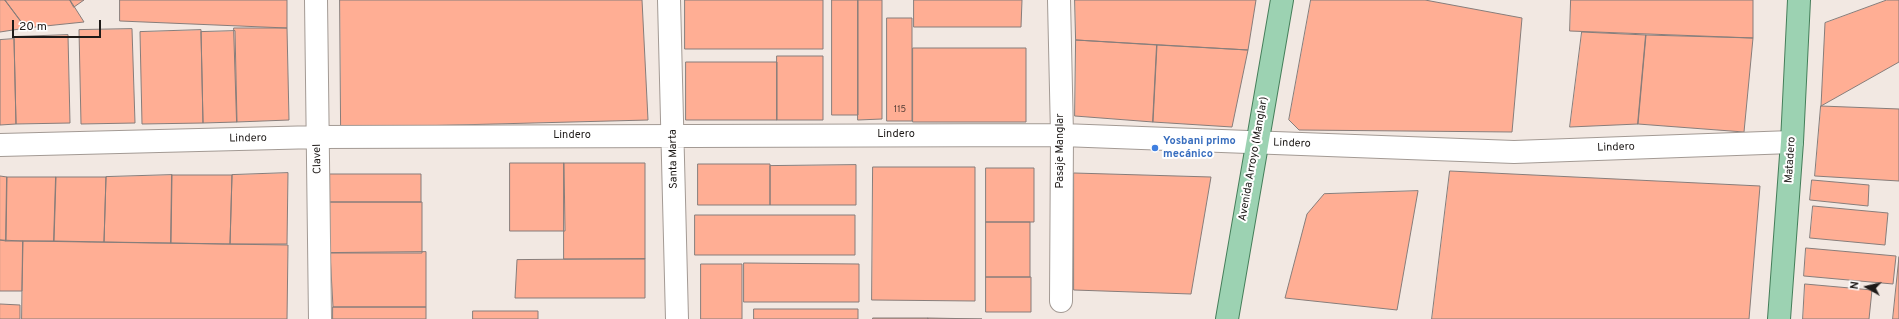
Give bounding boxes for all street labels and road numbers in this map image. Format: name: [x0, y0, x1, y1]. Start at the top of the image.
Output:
street label: Avenida Arroyo (Manglar): [1237, 96, 1271, 222]
street label: Pasaje Manglar: [1054, 113, 1068, 189]
street label: Lindero: [877, 128, 915, 142]
street label: Lindero: [553, 129, 591, 143]
street label: Santa Marta: [667, 129, 681, 189]
street label: Lindero: [229, 132, 267, 146]
street label: Matadero: [1783, 136, 1799, 184]
street label: Lindero: [1273, 137, 1311, 151]
street label: Lindero: [1597, 141, 1635, 155]
street label: Clavel: [311, 144, 325, 174]

